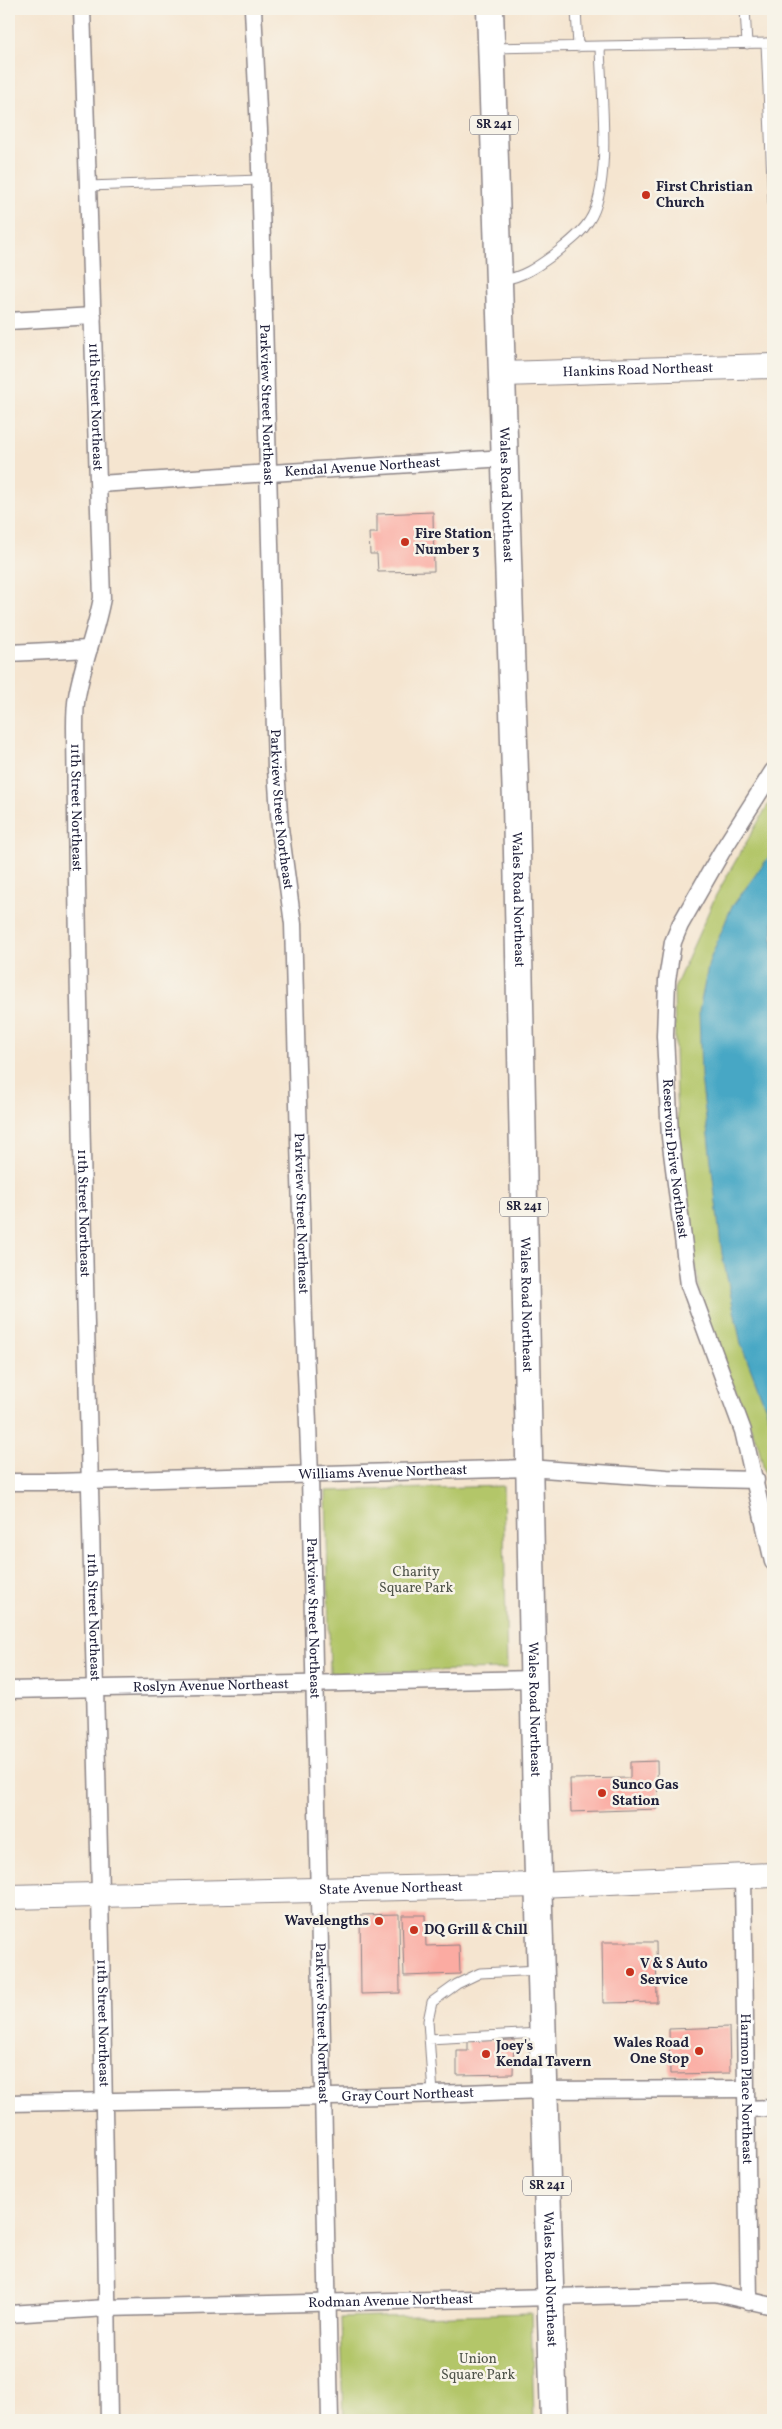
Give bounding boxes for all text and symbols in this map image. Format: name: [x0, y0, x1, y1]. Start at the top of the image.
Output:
road number: SR 241: [470, 116, 518, 134]
place label: First Christian Church: [656, 178, 753, 213]
marker: First Christian Church: [640, 189, 652, 201]
street label: Parkview Street Northeast: [255, 324, 278, 486]
street label: 11th Street Northeast: [84, 342, 107, 471]
street label: Hankins Road Northeast: [562, 358, 714, 382]
street label: Wales Road Northeast: [494, 427, 518, 563]
street label: Kendal Avenue Northeast: [284, 453, 441, 482]
place label: Fire Station Number 3: [415, 525, 492, 560]
marker: Fire Station Number 3: [399, 536, 411, 548]
street label: Parkview Street Northeast: [265, 729, 298, 891]
street label: 11th Street Northeast: [66, 743, 86, 872]
street label: Wales Road Northeast: [507, 832, 529, 968]
street label: Reservoir Drive Northeast: [658, 1078, 692, 1240]
street label: Parkview Street Northeast: [289, 1133, 313, 1294]
street label: 11th Street Northeast: [72, 1149, 94, 1278]
road number: SR 241: [500, 1198, 548, 1216]
street label: Wales Road Northeast: [515, 1236, 537, 1373]
street label: Williams Avenue Northeast: [298, 1460, 468, 1484]
street label: Parkview Street Northeast: [302, 1538, 324, 1699]
street label: 11th Street Northeast: [82, 1553, 104, 1681]
park label: Charity Square Park: [379, 1563, 453, 1598]
street label: Wales Road Northeast: [523, 1641, 545, 1777]
street label: Roslyn Avenue Northeast: [133, 1675, 289, 1697]
place label: Sunco Gas Station: [612, 1776, 679, 1811]
marker: Sunco Gas Station: [596, 1787, 608, 1799]
street label: State Avenue Northeast: [319, 1877, 463, 1899]
place label: Wavelengths: [285, 1912, 369, 1931]
marker: Wavelengths: [373, 1915, 385, 1927]
place label: DQ Grill & Chill: [424, 1921, 528, 1940]
marker: DQ Grill & Chill: [408, 1924, 420, 1936]
street label: Parkview Street Northeast: [310, 1942, 333, 2104]
place label: V & S Auto Service: [640, 1955, 708, 1990]
street label: 11th Street Northeast: [92, 1959, 113, 2087]
marker: V & S Auto Service: [624, 1966, 636, 1978]
street label: Harmon Place Northeast: [735, 2013, 757, 2165]
place label: Wales Road One Stop: [614, 2034, 689, 2069]
place label: Joey's Kendal Tavern: [495, 2037, 591, 2072]
marker: Wales Road One Stop: [693, 2045, 705, 2057]
marker: Joey's Kendal Tavern: [480, 2048, 492, 2060]
street label: Gray Court Northeast: [342, 2083, 474, 2106]
road number: SR 241: [523, 2176, 571, 2196]
street label: Wales Road Northeast: [538, 2211, 561, 2347]
street label: Rodman Avenue Northeast: [308, 2289, 474, 2313]
park label: Union Square Park: [441, 2350, 515, 2385]

